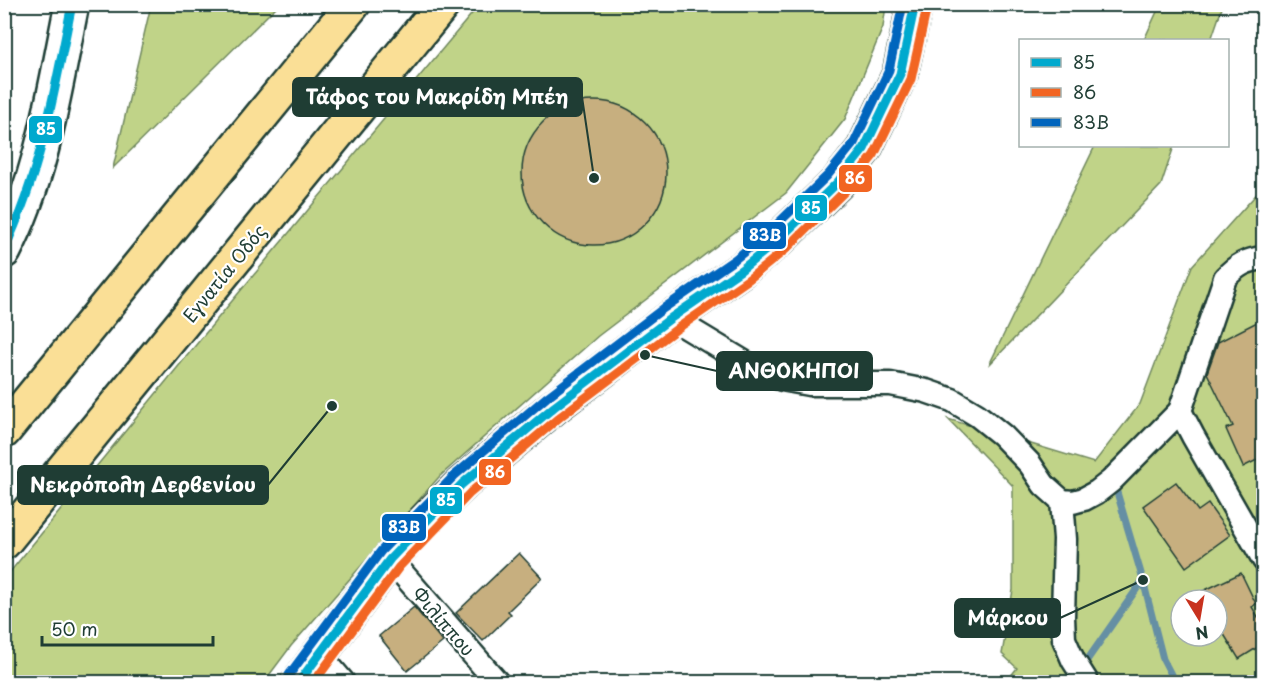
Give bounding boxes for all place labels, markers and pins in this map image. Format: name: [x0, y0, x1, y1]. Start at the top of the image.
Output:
callout: Τάφος του Μακρίδη Μπέη: [293, 78, 582, 116]
callout: ΑΝΘΟΚΗΠΟΙ: [717, 352, 872, 390]
callout: Νεκρόπολη Δερβενίου: [18, 466, 268, 504]
callout: Μάρκου: [955, 599, 1060, 637]

